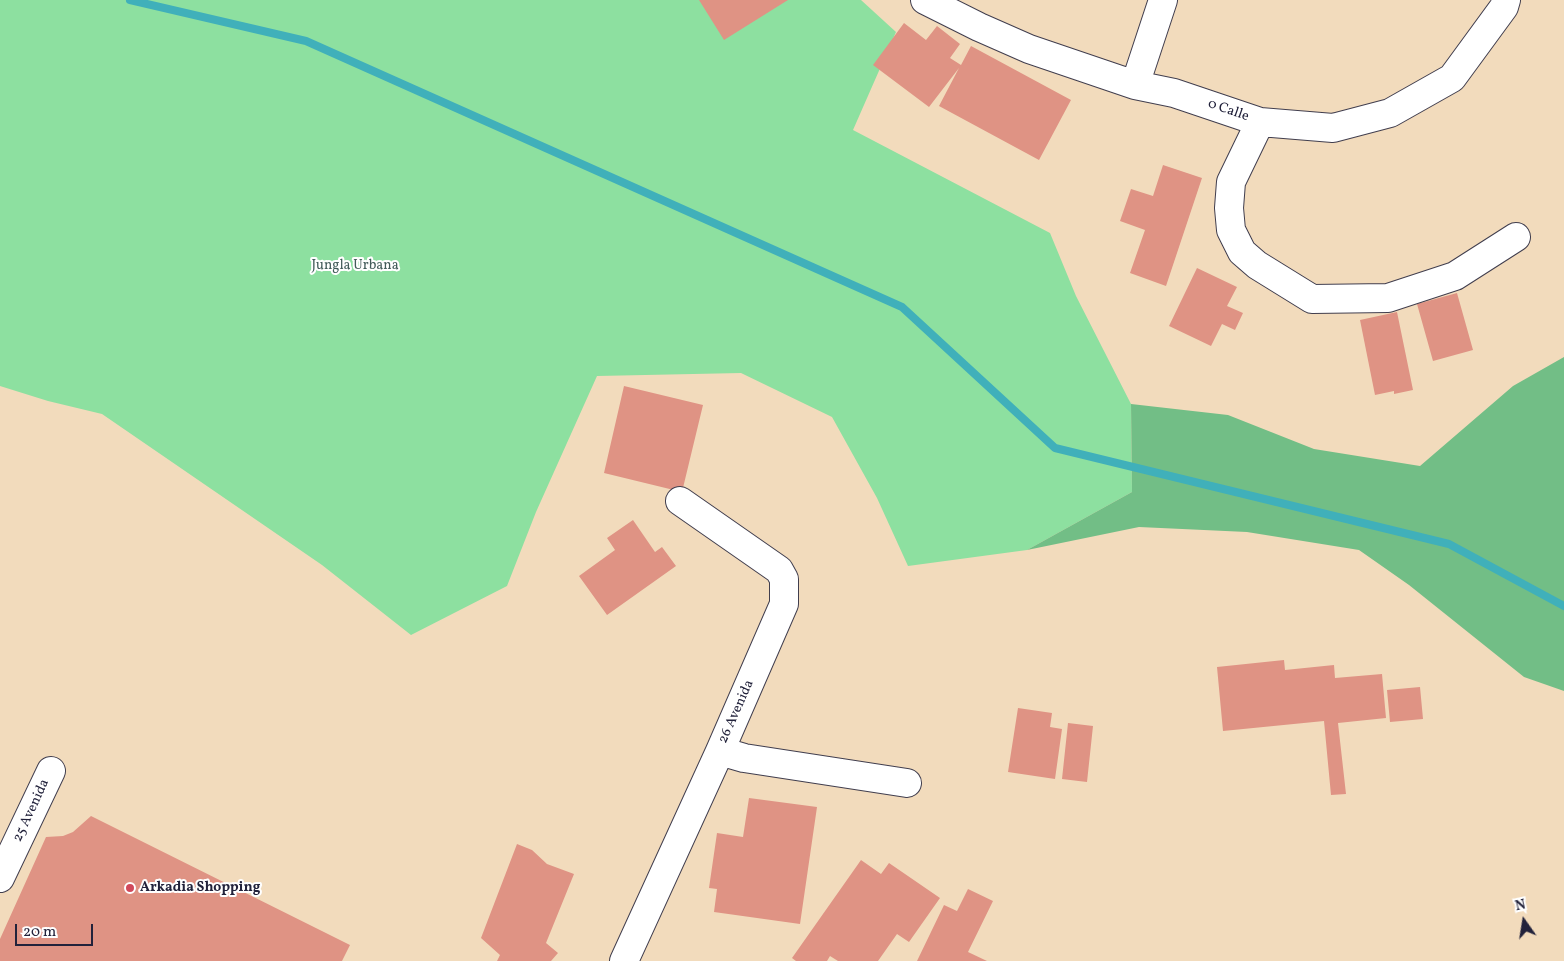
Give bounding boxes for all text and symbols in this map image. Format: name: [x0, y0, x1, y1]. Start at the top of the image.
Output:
street label: 0 Calle: [1205, 96, 1251, 126]
park label: Jungla Urbana: [311, 258, 399, 274]
street label: 26 Avenida: [716, 678, 758, 746]
street label: 25 Avenida: [10, 777, 54, 845]
place label: Arkadia Shopping: [140, 880, 260, 896]
marker: Arkadia Shopping: [124, 882, 136, 894]
text: N: [1513, 895, 1528, 916]
north arrow: [1499, 896, 1549, 946]
scale bar: [18, 914, 95, 946]
text: 20 m: [23, 922, 56, 943]

